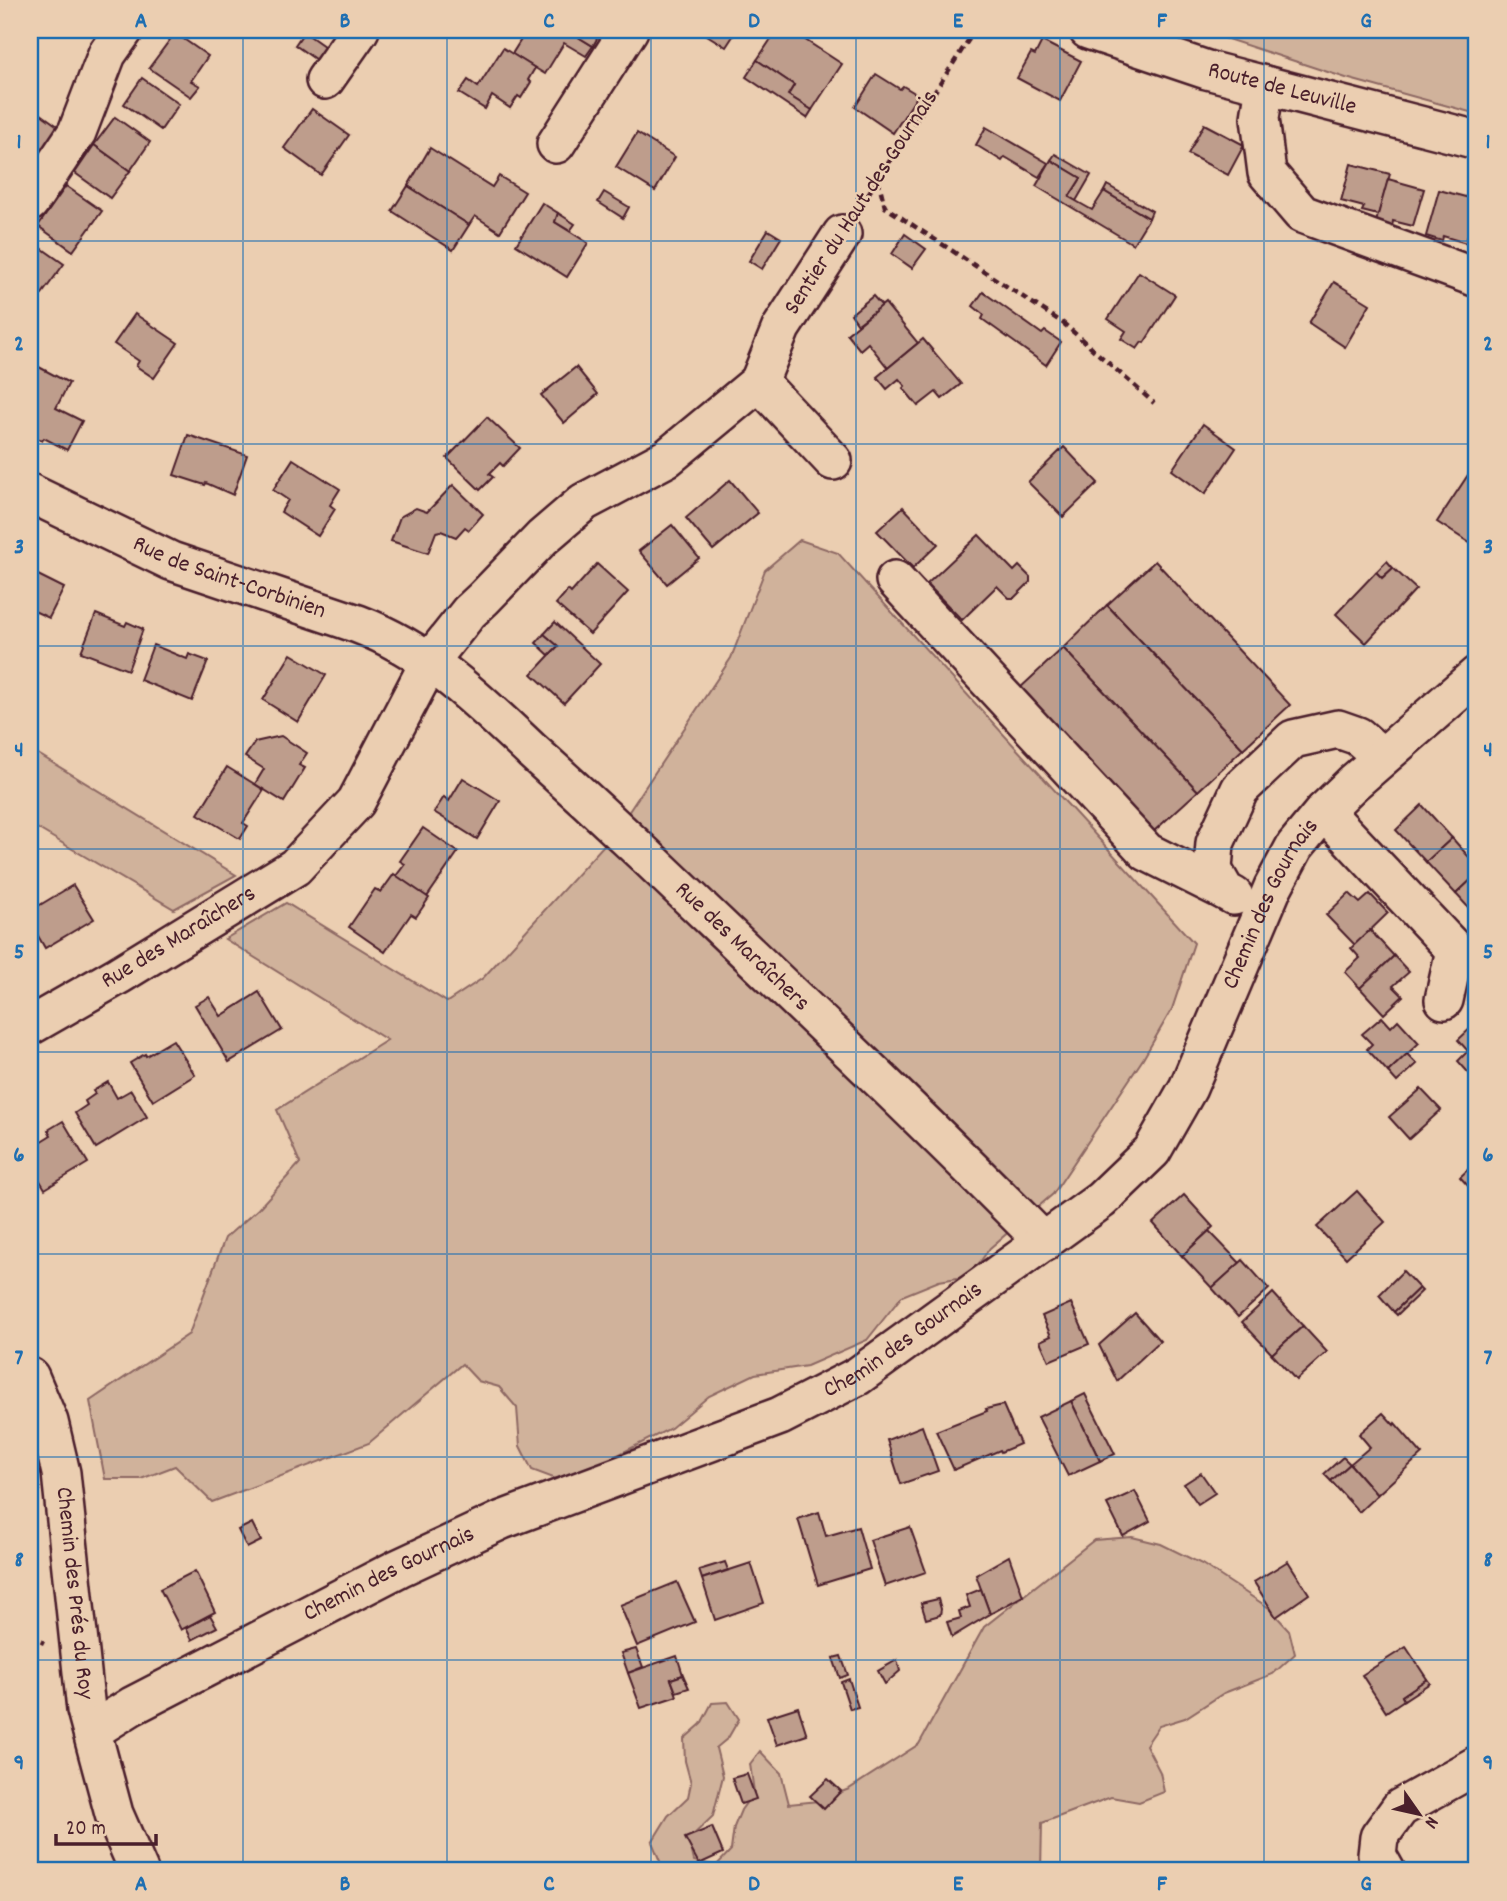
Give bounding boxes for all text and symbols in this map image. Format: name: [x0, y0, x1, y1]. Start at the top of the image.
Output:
text: A: [135, 6, 147, 39]
text: B: [340, 6, 351, 39]
text: C: [543, 6, 555, 39]
text: D: [748, 6, 760, 39]
text: E: [953, 6, 964, 39]
text: F: [1157, 6, 1168, 39]
text: G: [1360, 6, 1372, 39]
street label: Route de Leuville: [1204, 54, 1360, 125]
street label: Sentier du Haut des Gournais: [776, 84, 948, 322]
text: 1: [16, 127, 22, 160]
text: 1: [1485, 127, 1491, 160]
text: 2: [14, 329, 24, 362]
text: 2: [1483, 329, 1493, 362]
street label: Rue de Saint-Corbinien: [127, 528, 330, 629]
text: 3: [14, 532, 24, 565]
text: 3: [1483, 532, 1493, 565]
text: 4: [14, 735, 24, 768]
text: 4: [1483, 735, 1493, 768]
street label: Chemin des Gournais: [1214, 811, 1328, 995]
street label: Rue des Maraîchers: [666, 874, 817, 1020]
street label: Rue des Maraîchers: [95, 878, 263, 998]
text: 5: [14, 937, 24, 970]
text: 5: [1483, 937, 1493, 970]
text: 6: [13, 1140, 25, 1173]
text: 6: [1482, 1140, 1494, 1173]
street label: Chemin des Gournais: [818, 1274, 990, 1408]
text: 7: [15, 1343, 24, 1376]
text: 7: [1484, 1343, 1493, 1376]
street label: Chemin des Prés du Roy: [46, 1485, 102, 1702]
street label: Chemin des Gournais: [298, 1518, 480, 1631]
text: 8: [14, 1545, 24, 1578]
text: 8: [1483, 1545, 1493, 1578]
text: 9: [14, 1748, 24, 1781]
text: 9: [1483, 1748, 1493, 1781]
north arrow: [1384, 1778, 1454, 1848]
scale bar: [56, 1803, 156, 1847]
text: N: [1416, 1810, 1444, 1833]
text: 20 m: [66, 1815, 106, 1845]
text: A: [135, 1869, 147, 1901]
text: B: [340, 1869, 351, 1901]
text: C: [543, 1869, 555, 1901]
text: D: [748, 1869, 760, 1901]
text: E: [953, 1869, 964, 1901]
text: F: [1157, 1869, 1168, 1901]
text: G: [1360, 1869, 1372, 1901]

